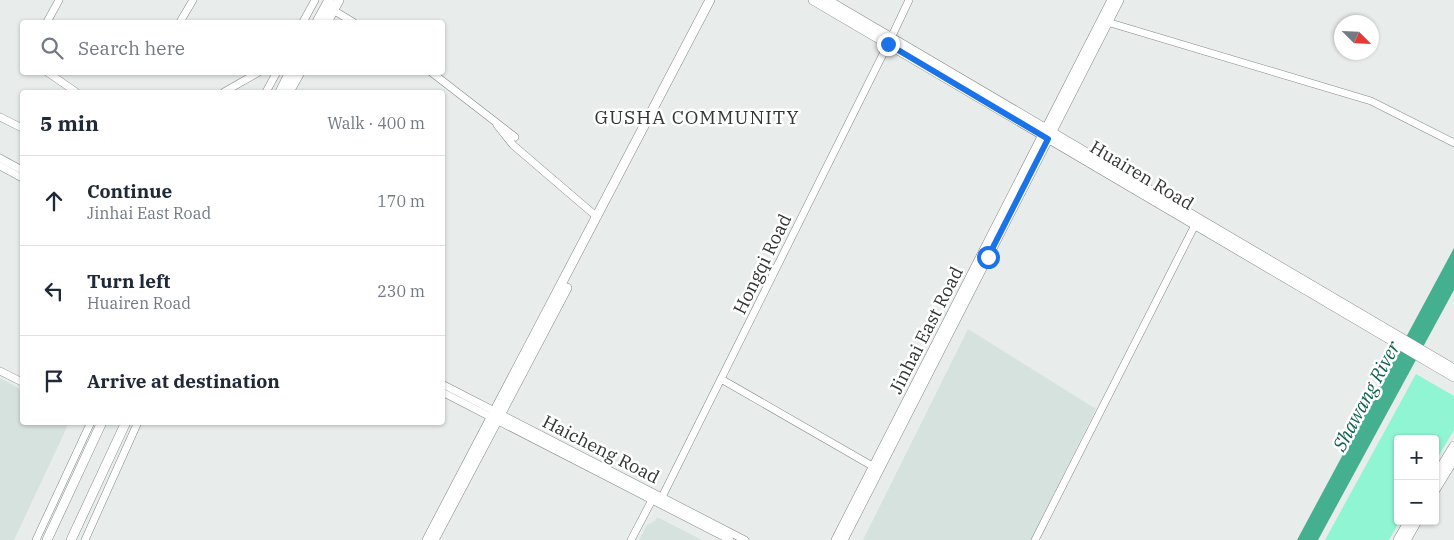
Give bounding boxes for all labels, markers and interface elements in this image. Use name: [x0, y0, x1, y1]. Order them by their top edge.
north arrow: [1334, 15, 1379, 60]
search box: [20, 20, 445, 75]
route end: [877, 33, 900, 56]
icon: search: [38, 34, 66, 62]
text: Search here: [78, 36, 185, 60]
district label: GUSHA COMMUNITY: [594, 105, 800, 129]
text: 5 min: [40, 109, 99, 137]
text: Walk · 400 m: [327, 113, 425, 133]
street label: Huairen Road: [1086, 135, 1198, 215]
text: Continue: [87, 179, 172, 203]
icon: ahead: [40, 187, 68, 215]
text: 170 m: [377, 191, 425, 211]
text: Jinhai East Road: [87, 203, 211, 223]
street label: Hongqi Road: [728, 210, 796, 318]
route start: [977, 246, 1000, 269]
street label: Jinhai East Road: [884, 262, 968, 398]
text: Turn left: [87, 269, 170, 293]
icon: left: [40, 277, 68, 305]
text: 230 m: [377, 281, 425, 301]
text: Huairen Road: [87, 293, 191, 313]
water label: Shawang River: [1327, 336, 1405, 456]
icon: arrive: [40, 367, 68, 395]
text: Arrive at destination: [87, 369, 280, 393]
street label: Haicheng Road: [539, 410, 663, 488]
map controls: [1394, 435, 1439, 525]
button: +: [1394, 435, 1439, 480]
button: −: [1394, 480, 1439, 525]

